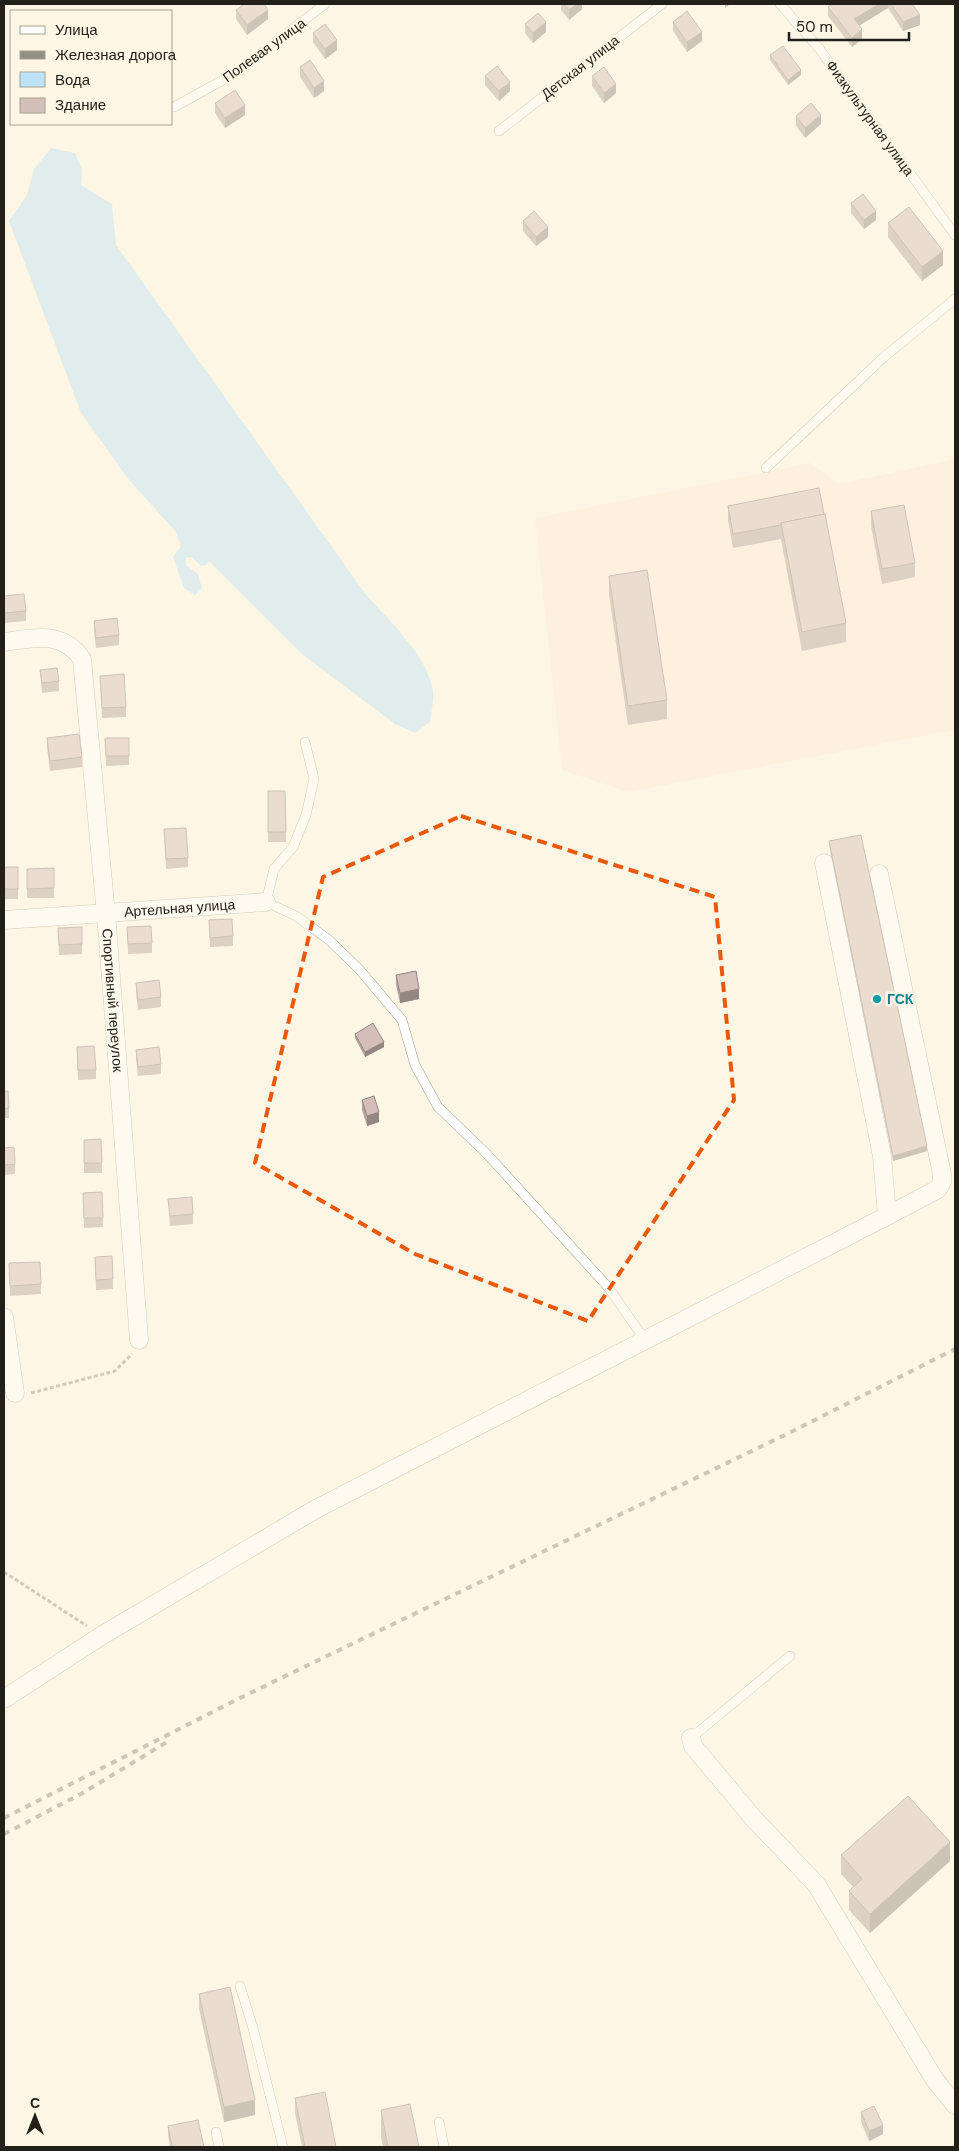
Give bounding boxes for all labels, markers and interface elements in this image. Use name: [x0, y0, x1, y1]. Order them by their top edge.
legend: [10, 10, 172, 125]
scale bar: [789, 10, 909, 42]
street label: Полевая улица: [219, 14, 309, 86]
text: 50 m: [796, 17, 833, 37]
text: Улица: [55, 20, 98, 40]
street label: Детская улица: [537, 31, 623, 103]
text: Железная дорога: [55, 45, 177, 65]
street label: Физкультурная улица: [822, 57, 918, 180]
text: Вода: [55, 70, 91, 90]
text: Здание: [55, 95, 106, 115]
street label: Артельная улица: [123, 895, 236, 921]
street label: Спортивный переулок: [98, 928, 127, 1073]
place label: ГСК: [887, 990, 914, 1008]
marker: ГСК: [871, 993, 883, 1005]
north arrow: [10, 2091, 60, 2141]
text: С: [30, 2094, 40, 2112]

